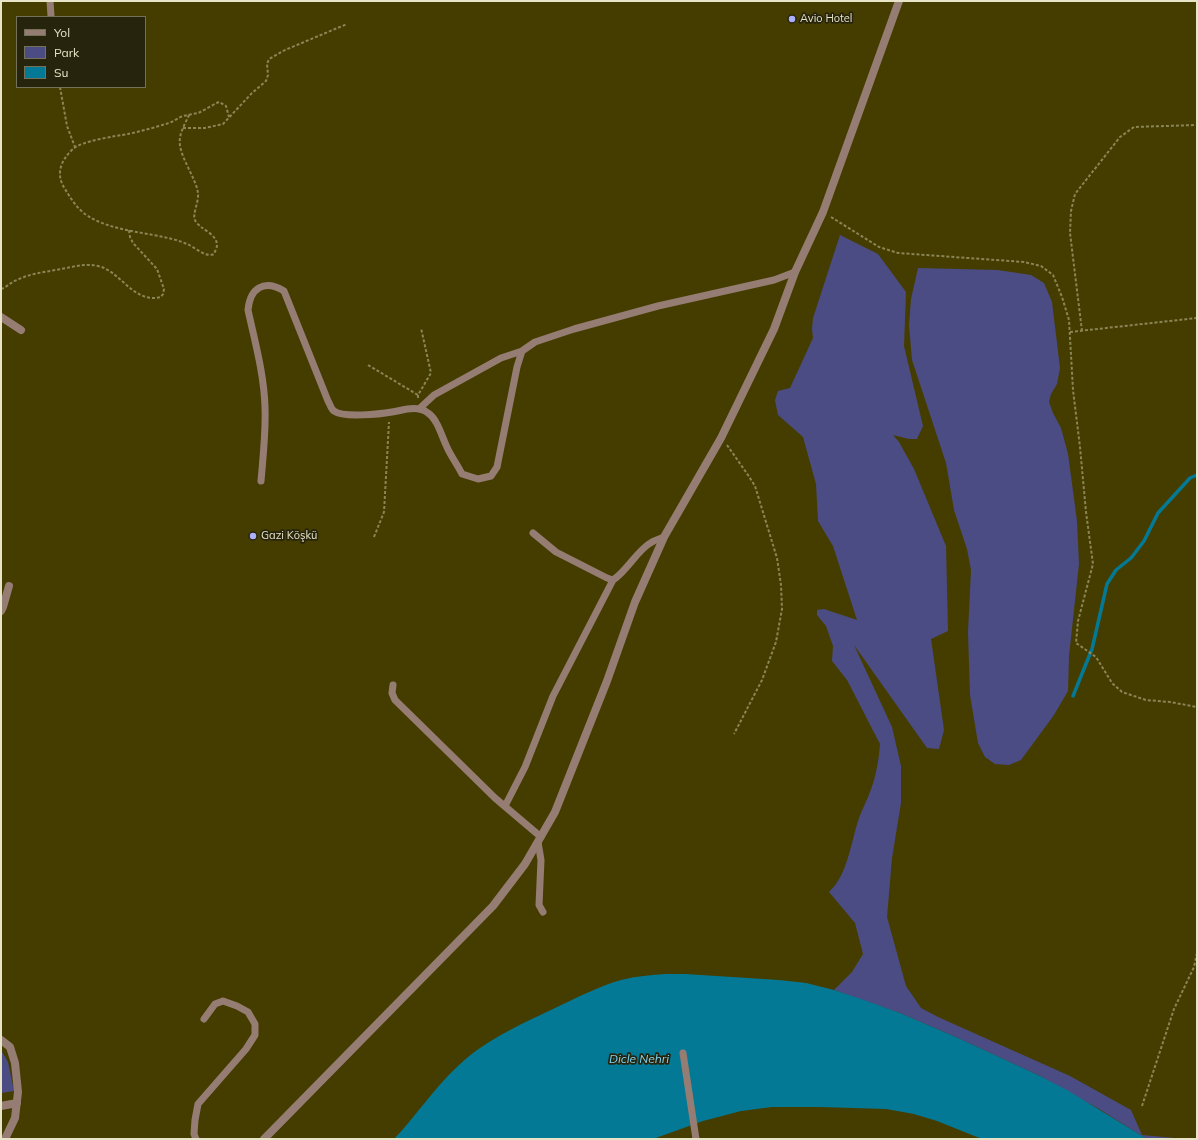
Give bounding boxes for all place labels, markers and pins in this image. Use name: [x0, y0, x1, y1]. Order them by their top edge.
place label: Avio Hotel: [800, 12, 852, 26]
marker: Avio Hotel: [787, 14, 797, 24]
place label: Gazi Köşkü: [261, 529, 317, 543]
marker: Gazi Köşkü: [248, 531, 258, 541]

